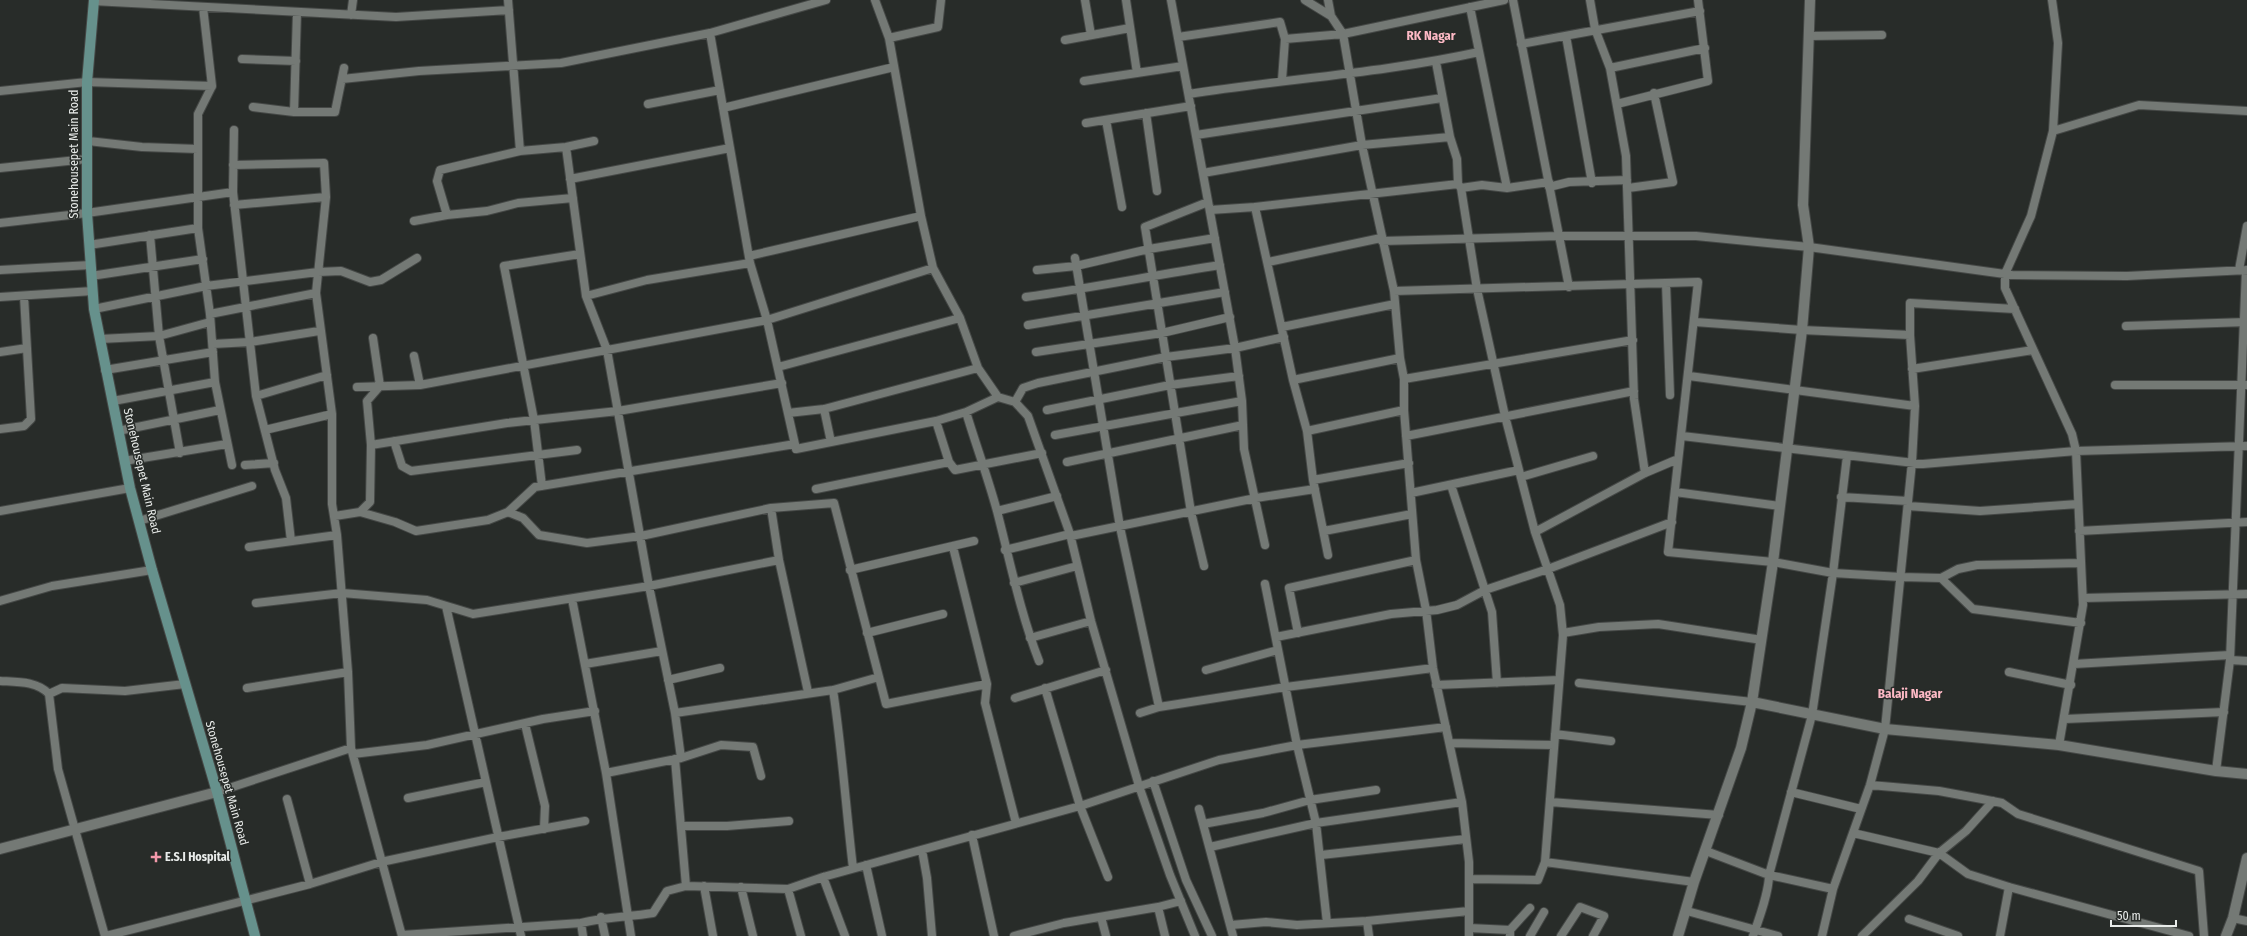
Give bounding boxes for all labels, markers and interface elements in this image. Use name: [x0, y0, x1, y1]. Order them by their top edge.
district label: RK Nagar: [1406, 28, 1456, 43]
street label: Stonehousepet Main Road: [67, 90, 81, 218]
street label: Stonehousepet Main Road: [121, 407, 163, 535]
district label: Balaji Nagar: [1878, 686, 1942, 701]
street label: Stonehousepet Main Road: [203, 719, 251, 847]
place label: E.S.I Hospital: [165, 850, 231, 864]
marker: E.S.I Hospital: [150, 851, 162, 863]
scale bar: [2111, 902, 2176, 928]
text: 50 m: [2117, 909, 2141, 923]

